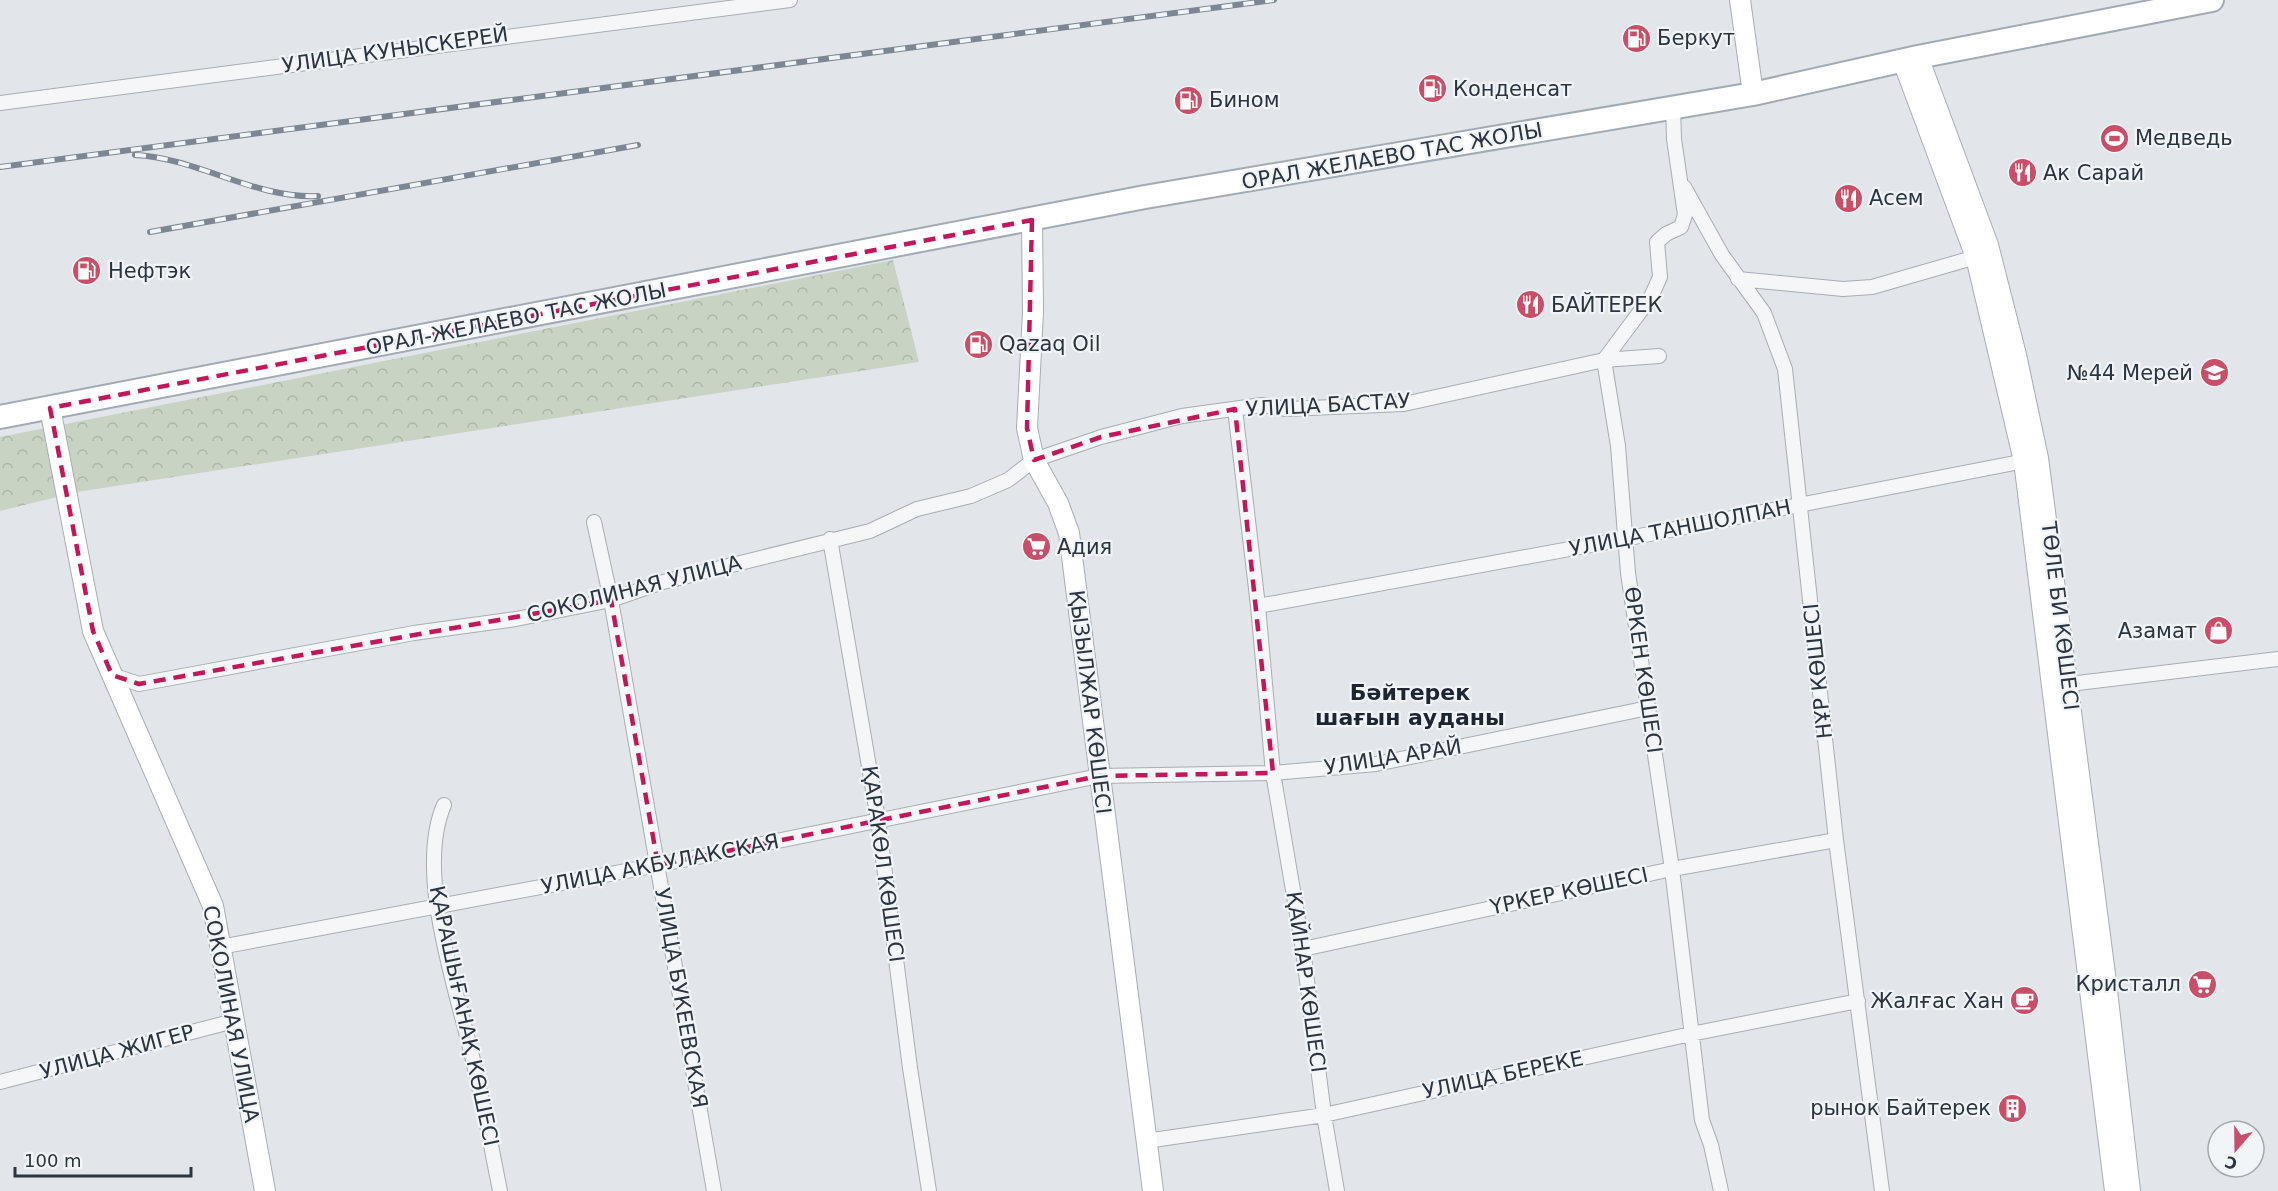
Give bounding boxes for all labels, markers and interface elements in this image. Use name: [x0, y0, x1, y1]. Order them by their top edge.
street label: УЛИЦА КУНЫСКЕРЕЙ: [280, 21, 510, 78]
fuel station icon: Беркут: [1620, 22, 1652, 54]
place label: Беркут: [1657, 26, 1735, 50]
fuel station icon: Конденсат: [1416, 73, 1448, 105]
place label: Конденсат: [1453, 77, 1572, 101]
fuel station icon: Бином: [1172, 84, 1204, 116]
place label: Бином: [1209, 88, 1279, 112]
street label: ОРАЛ ЖЕЛАЕВО ТАС ЖОЛЫ: [1240, 118, 1544, 194]
sports icon: Медведь: [2098, 122, 2130, 154]
place label: Медведь: [2135, 126, 2233, 150]
restaurant icon: Ак Сарай: [2006, 157, 2038, 189]
place label: Ак Сарай: [2043, 161, 2144, 185]
restaurant icon: Асем: [1832, 182, 1864, 214]
place label: Асем: [1869, 186, 1924, 210]
fuel station icon: Нефтэк: [71, 255, 103, 287]
place label: Нефтэк: [108, 259, 191, 283]
street label: ОРАЛ-ЖЕЛАЕВО ТАС ЖОЛЫ: [364, 278, 668, 360]
restaurant icon: БАЙТЕРЕК: [1514, 289, 1546, 321]
place label: БАЙТЕРЕК: [1551, 292, 1663, 317]
fuel station icon: Qazaq Oil: [962, 328, 994, 360]
place label: Qazaq Oil: [999, 332, 1101, 356]
school or university icon: №44 Мерей: [2198, 357, 2230, 389]
place label: №44 Мерей: [2067, 361, 2193, 385]
street label: УЛИЦА БАСТАУ: [1245, 389, 1411, 421]
street label: УЛИЦА ТАНШОЛПАН: [1567, 495, 1793, 561]
street label: ТӨЛЕ БИ КӨШЕСІ: [2036, 519, 2083, 712]
supermarket icon: Адия: [1020, 531, 1052, 563]
place label: Адия: [1057, 535, 1112, 559]
street label: СОКОЛИНАЯ УЛИЦА: [524, 551, 744, 627]
street label: ӨРКЕН КӨШЕСІ: [1619, 585, 1667, 755]
street label: ҚЫЗЫЛЖАР КӨШЕСІ: [1064, 589, 1116, 815]
street label: НҰР КӨШЕСІ: [1799, 602, 1837, 740]
shop icon: Азамат: [2202, 615, 2234, 647]
place label: Азамат: [2118, 619, 2197, 643]
district label: Бәйтерек шағын ауданы: [1315, 680, 1505, 730]
street label: УЛИЦА АРАЙ: [1322, 733, 1463, 780]
street label: ҚАРАКӨЛ КӨШЕСІ: [857, 764, 909, 964]
street label: УЛИЦА АКБУЛАКСКАЯ: [539, 829, 781, 899]
street label: ҮРКЕР КӨШЕСІ: [1487, 863, 1650, 920]
street label: ҚАРАШЫҒАНАҚ КӨШЕСІ: [425, 884, 503, 1148]
street label: УЛИЦА БУКЕЕВСКАЯ: [650, 886, 712, 1110]
street label: ҚАЙНАР КӨШЕСІ: [1281, 890, 1332, 1074]
street label: СОКОЛИНАЯ УЛИЦА: [198, 903, 264, 1125]
supermarket icon: Кристалл: [2186, 968, 2218, 1000]
place label: Кристалл: [2076, 972, 2181, 996]
cafe icon: Жалғас Хан: [2009, 985, 2041, 1017]
place label: Жалғас Хан: [1871, 989, 2004, 1013]
street label: УЛИЦА ЖИГЕР: [37, 1020, 197, 1084]
street label: УЛИЦА БЕРЕКЕ: [1421, 1046, 1585, 1104]
building icon: рынок Байтерек: [1996, 1092, 2028, 1124]
place label: рынок Байтерек: [1810, 1096, 1991, 1120]
north arrow: [2206, 1119, 2266, 1179]
scale bar: [15, 1140, 190, 1178]
text: 100 m: [24, 1150, 82, 1171]
text: С: [2222, 1152, 2240, 1174]

